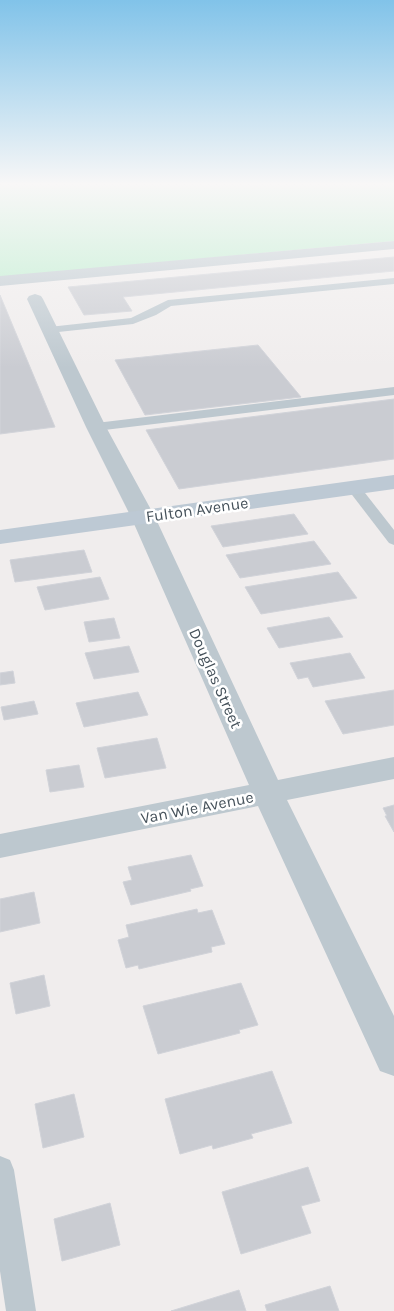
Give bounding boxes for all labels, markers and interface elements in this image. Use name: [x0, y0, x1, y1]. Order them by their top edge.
street label: Fulton Avenue: [145, 493, 249, 526]
street label: Douglas Street: [185, 625, 246, 731]
street label: Van Wie Avenue: [139, 787, 255, 828]

